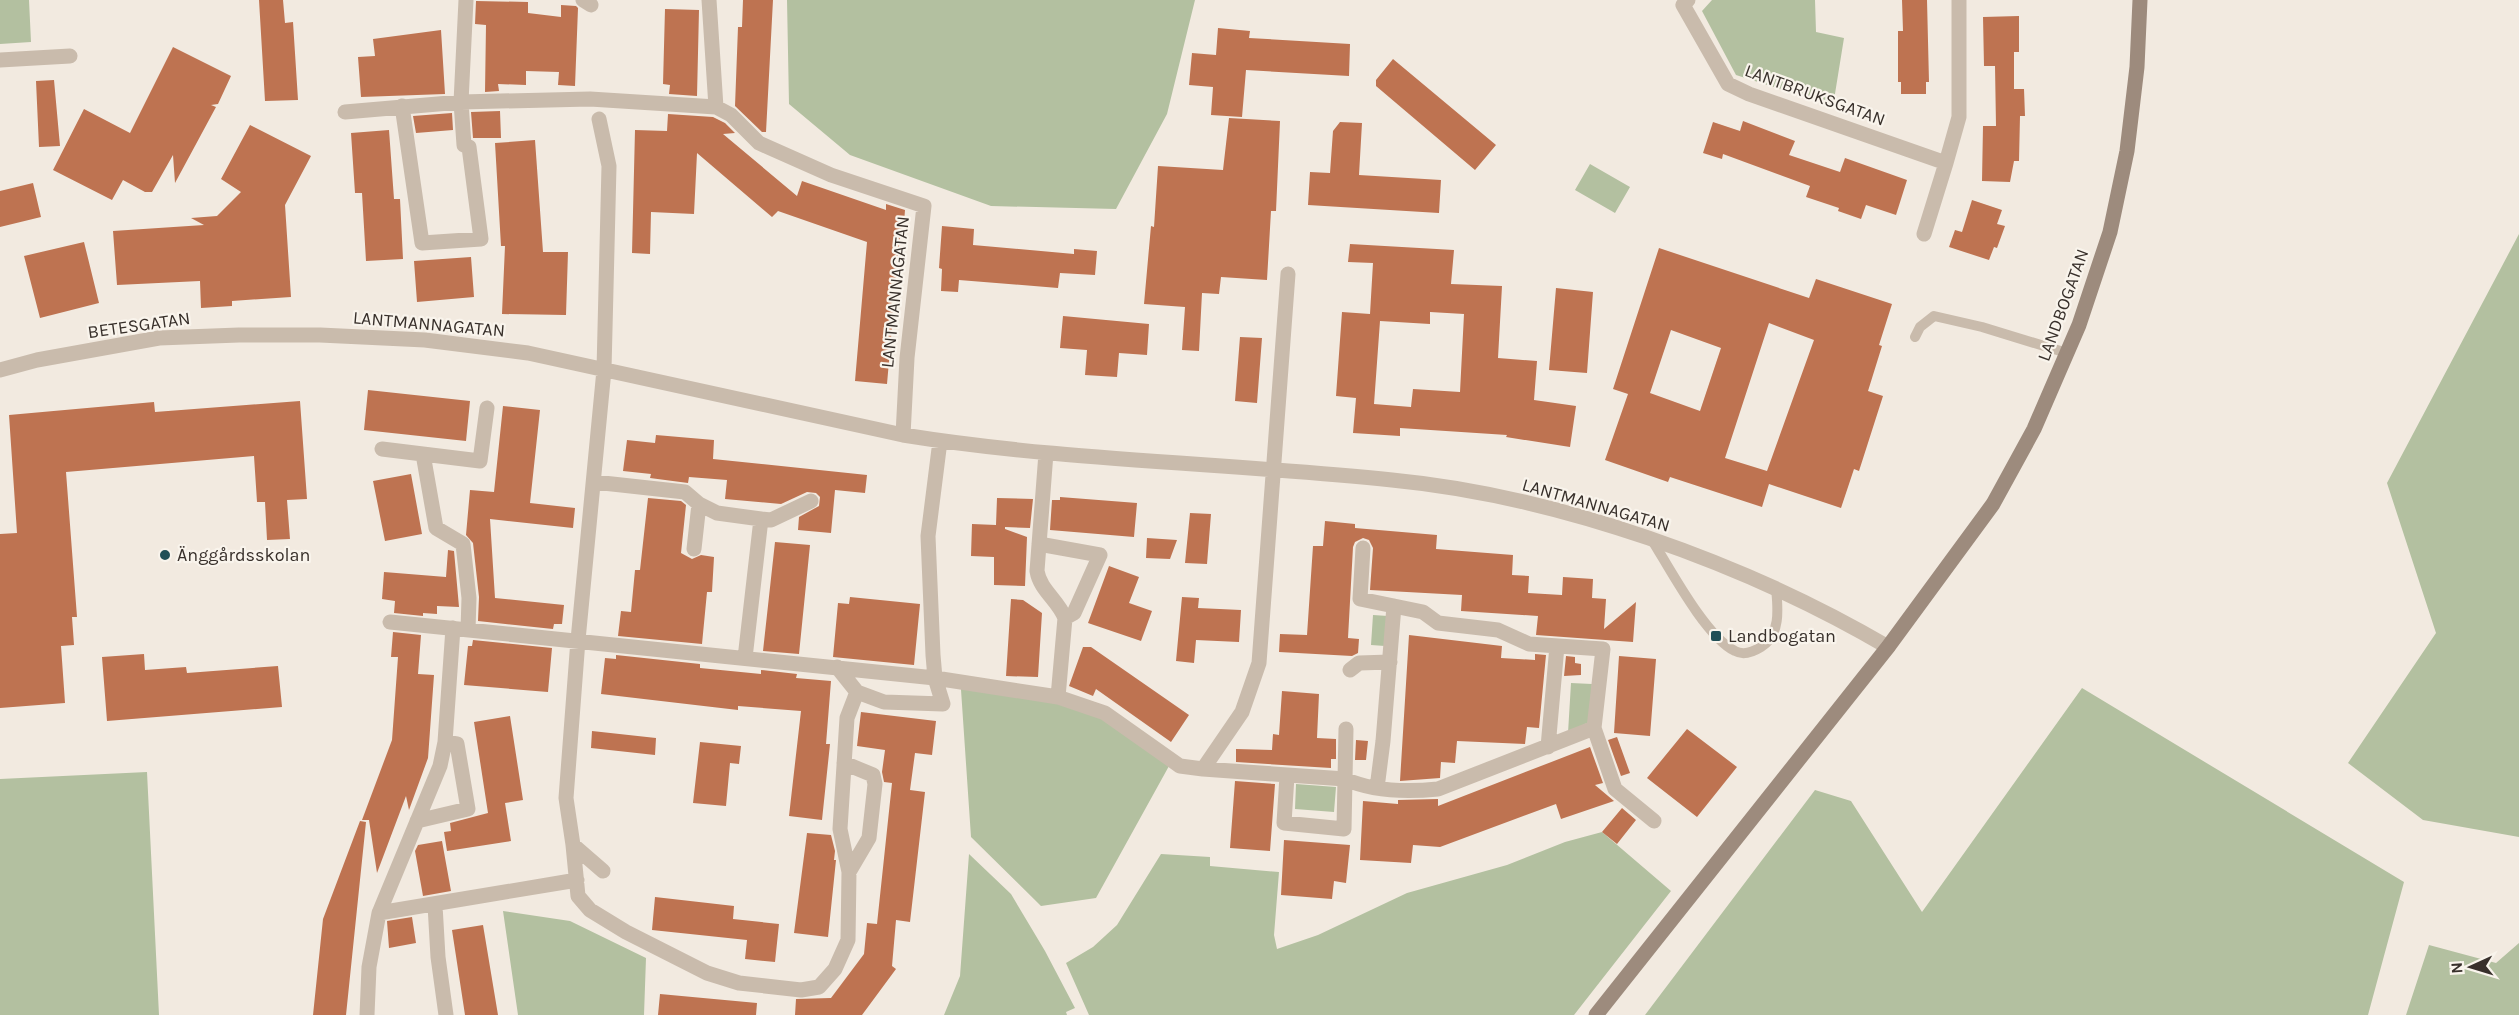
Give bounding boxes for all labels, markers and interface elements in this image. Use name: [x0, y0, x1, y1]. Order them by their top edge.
street label: LANTBRUKSGATAN: [1742, 59, 1888, 131]
street label: LANTMANNAGATAN: [876, 215, 914, 369]
street label: LANDBOGATAN: [2033, 246, 2093, 364]
street label: LANTMANNAGATAN: [352, 306, 506, 342]
street label: BETESGATAN: [86, 307, 192, 343]
street label: LANTMANNAGATAN: [1520, 473, 1672, 537]
place label: Änggårdsskolan: [177, 544, 310, 566]
marker: Änggårdsskolan: [158, 548, 172, 562]
place label: Landbogatan: [1728, 625, 1836, 647]
marker: Landbogatan: [1709, 629, 1723, 643]
north arrow: [2441, 937, 2501, 997]
text: N: [2447, 962, 2466, 974]

